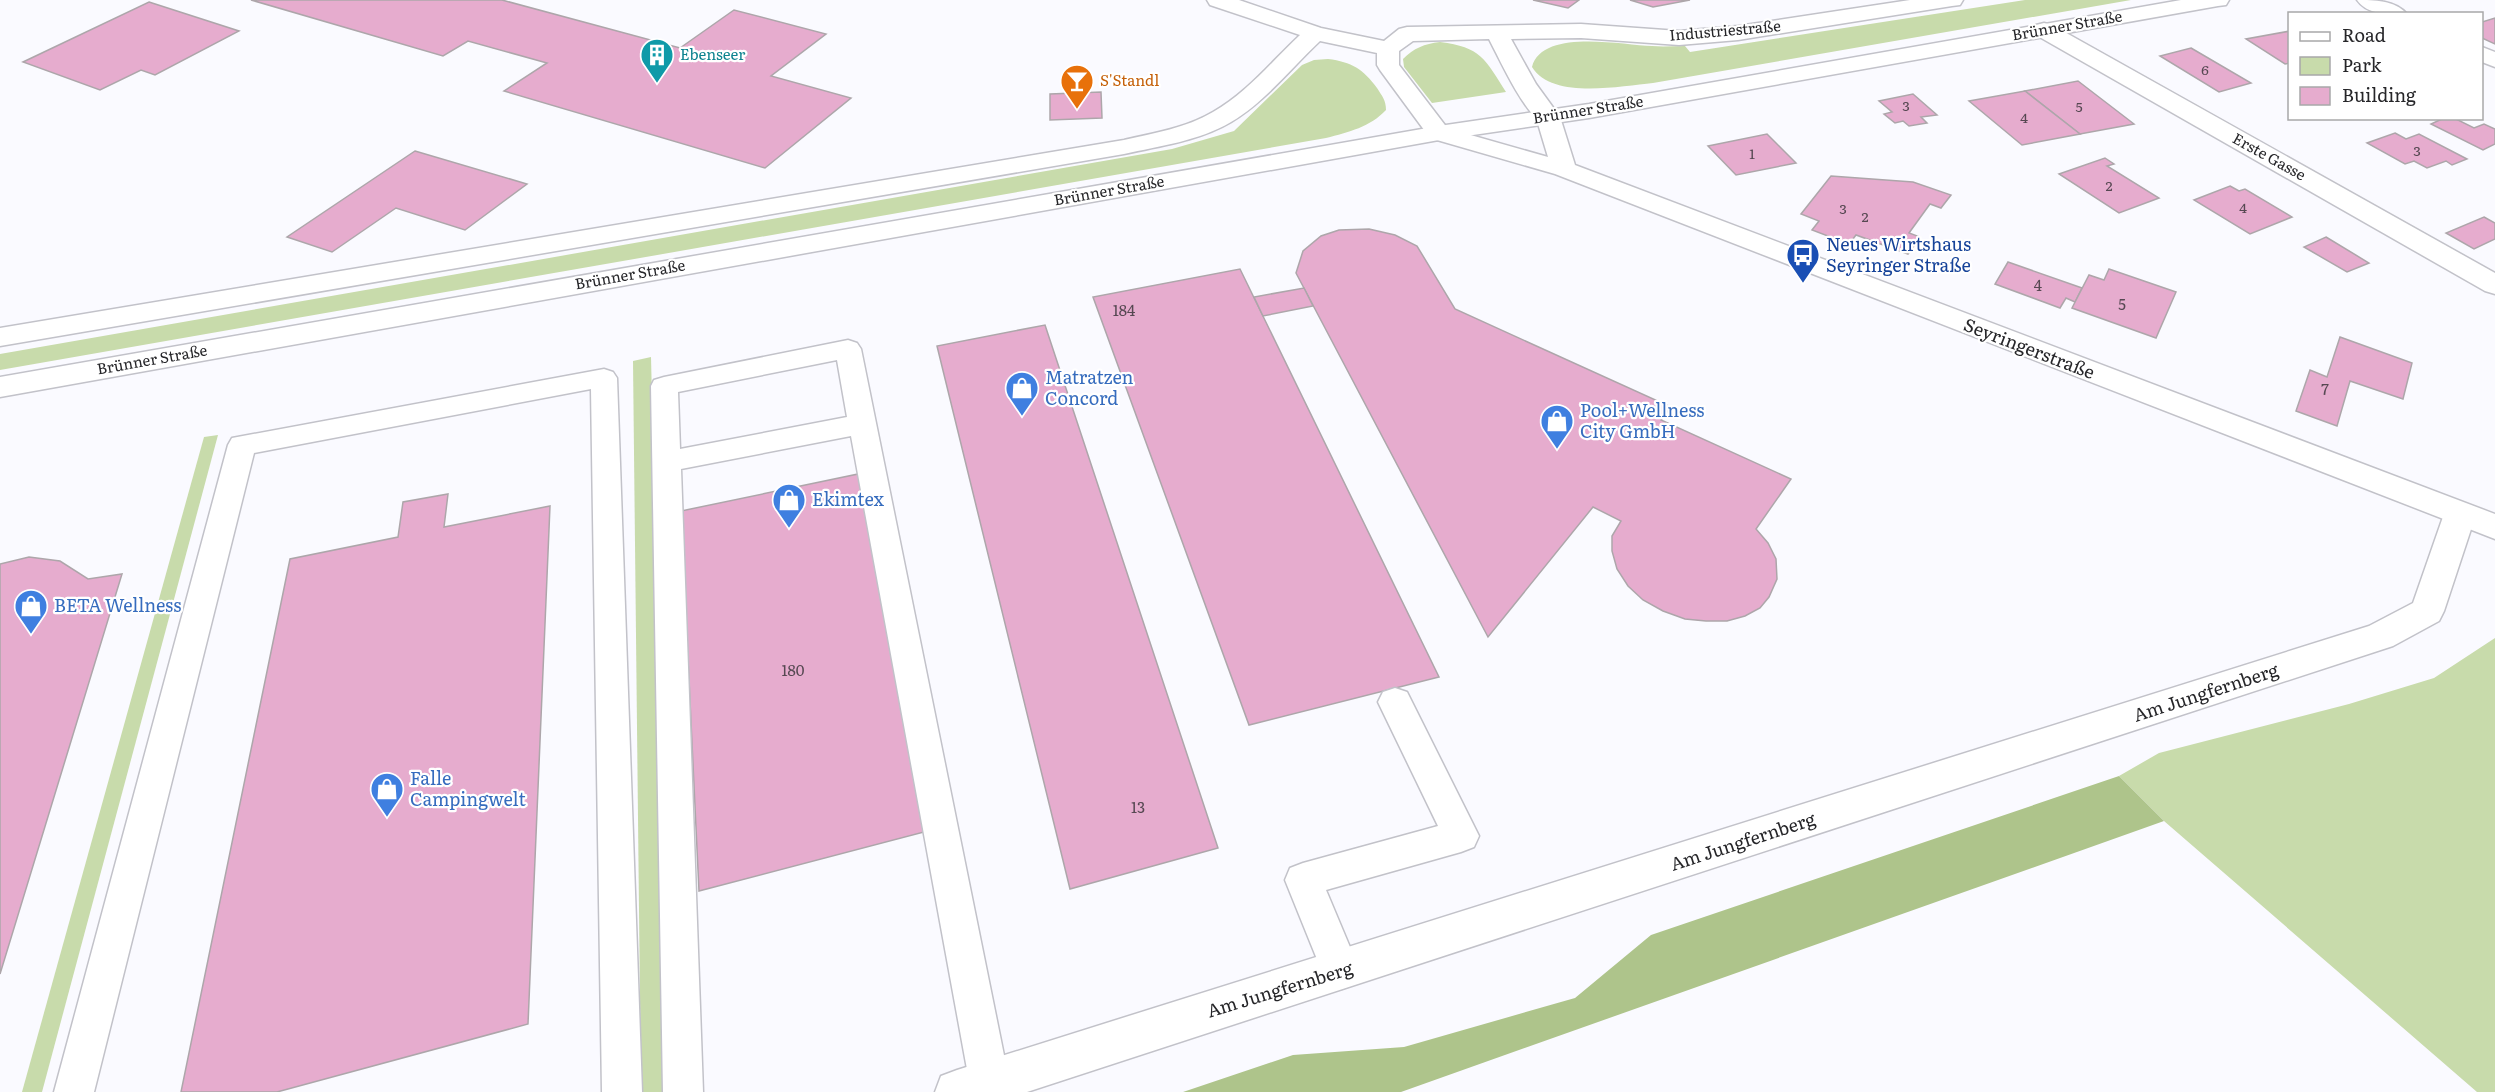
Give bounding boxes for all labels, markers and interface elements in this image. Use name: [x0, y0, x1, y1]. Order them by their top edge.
street label: Brünner Straße: [2010, 3, 2124, 46]
legend: [2288, 12, 2483, 120]
street label: Industriestraße: [1668, 13, 1782, 46]
text: Road: [2342, 21, 2386, 48]
building icon: Ebenseer: [639, 37, 675, 84]
place label: Ebenseer: [680, 42, 745, 65]
text: Park: [2342, 51, 2383, 78]
house number: 6: [2201, 59, 2209, 79]
bar icon: S'Standl: [1059, 63, 1095, 110]
place label: S'Standl: [1100, 68, 1159, 91]
text: Building: [2342, 81, 2417, 108]
street label: Brünner Straße: [1531, 88, 1645, 129]
house number: 3: [1902, 95, 1910, 115]
house number: 5: [2075, 96, 2083, 116]
house number: 4: [2020, 107, 2028, 127]
street label: Erste Gasse: [2229, 126, 2311, 185]
house number: 3: [2413, 140, 2421, 160]
house number: 1: [1749, 143, 1755, 163]
street label: Brünner Straße: [1052, 168, 1166, 211]
house number: 2: [2105, 175, 2113, 195]
house number: 4: [2239, 197, 2247, 217]
house number: 3: [1839, 198, 1847, 218]
house number: 2: [1861, 206, 1869, 226]
place label: Neues Wirtshaus Seyringer Straße: [1826, 230, 1971, 278]
bus stop icon: Neues Wirtshaus Seyringer Straße: [1785, 237, 1821, 284]
street label: Brünner Straße: [573, 252, 687, 295]
house number: 4: [2034, 273, 2042, 296]
house number: 5: [2118, 292, 2126, 315]
house number: 184: [1113, 298, 1135, 321]
street label: Seyringerstraße: [1960, 310, 2099, 385]
street label: Brünner Straße: [95, 337, 209, 380]
place label: Matratzen Concord: [1045, 363, 1134, 411]
shop icon: Matratzen Concord: [1004, 370, 1040, 417]
house number: 7: [2321, 377, 2329, 400]
place label: Pool+Wellness City GmbH: [1580, 396, 1704, 444]
shop icon: Pool+Wellness City GmbH: [1539, 403, 1575, 450]
shop icon: Ekimtex: [771, 482, 807, 529]
place label: Ekimtex: [812, 485, 885, 512]
shop icon: BETA Wellness: [13, 588, 49, 635]
place label: BETA Wellness: [54, 591, 181, 618]
street label: Am Jungfernberg: [2129, 655, 2283, 728]
house number: 180: [781, 658, 805, 681]
place label: Falle Campingwelt: [410, 764, 526, 812]
shop icon: Falle Campingwelt: [369, 771, 405, 818]
house number: 13: [1131, 795, 1145, 818]
street label: Am Jungfernberg: [1666, 804, 1820, 877]
street label: Am Jungfernberg: [1203, 953, 1357, 1024]

